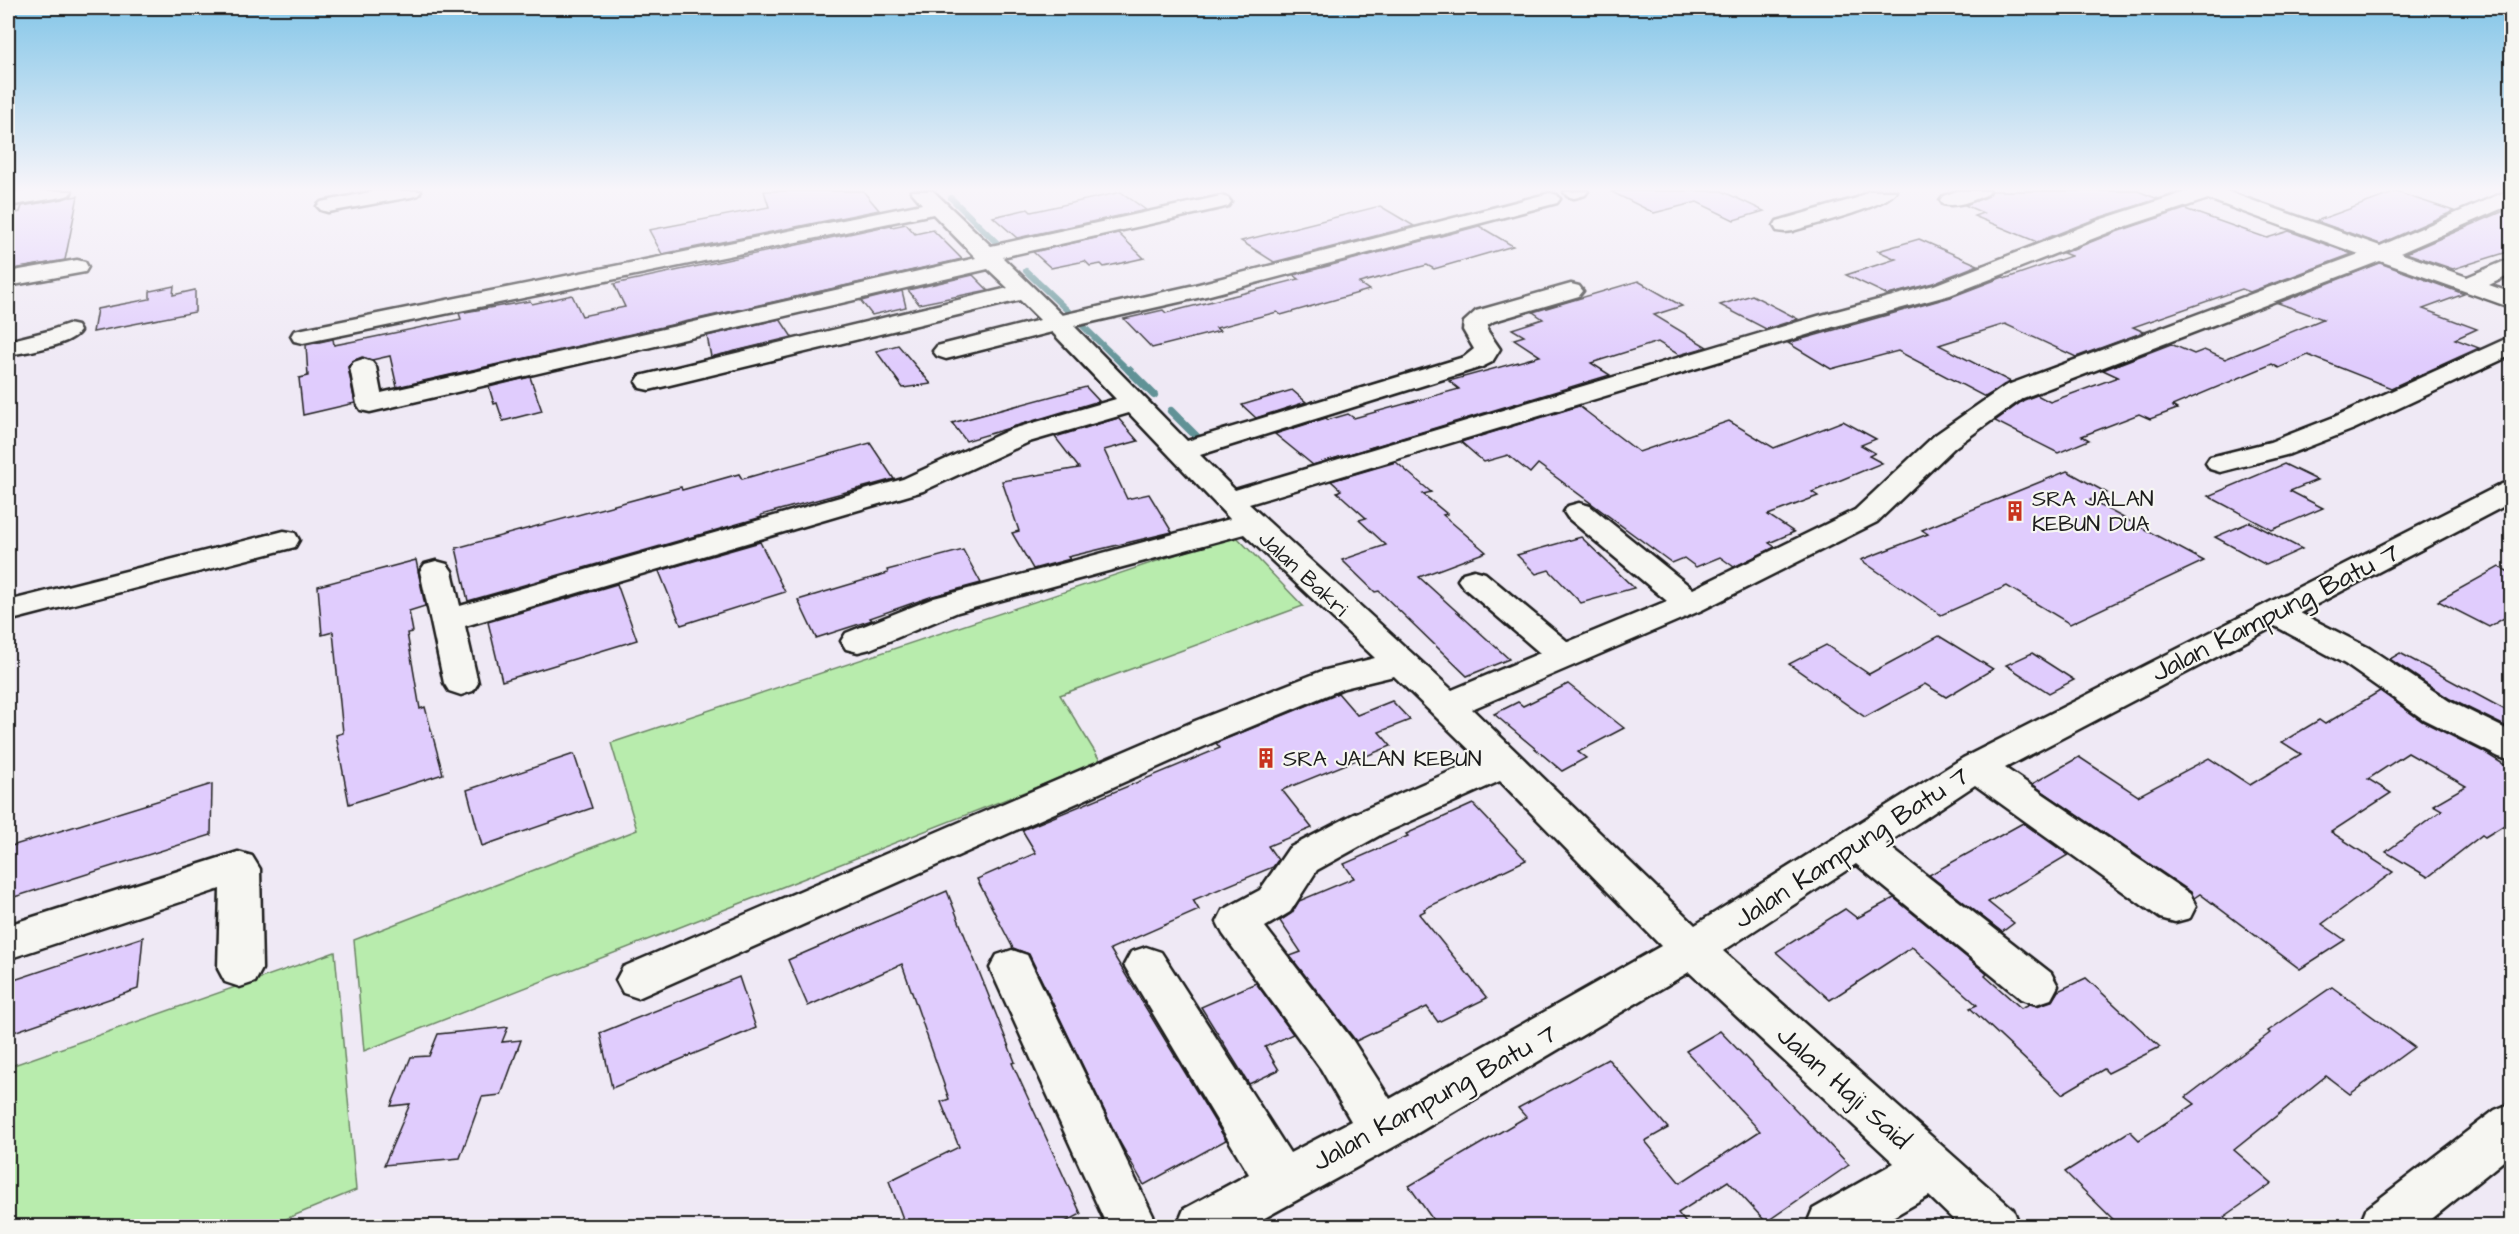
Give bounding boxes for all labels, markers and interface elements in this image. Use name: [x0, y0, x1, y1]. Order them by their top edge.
place label: SRA JALAN KEBUN DUA: [2032, 484, 2154, 540]
building icon: SRA JALAN KEBUN DUA: [2003, 499, 2027, 523]
street label: Jalan Bakri: [1251, 524, 1355, 624]
street label: Jalan Kampung Batu 7: [2145, 534, 2407, 693]
place label: SRA JALAN KEBUN: [1283, 744, 1482, 775]
building icon: SRA JALAN KEBUN: [1254, 746, 1278, 770]
street label: Jalan Kampung Batu 7: [1727, 757, 1977, 939]
street label: Jalan Kampung Batu 7: [1306, 1015, 1564, 1182]
street label: Jalan Haji Said: [1768, 1017, 1919, 1159]

